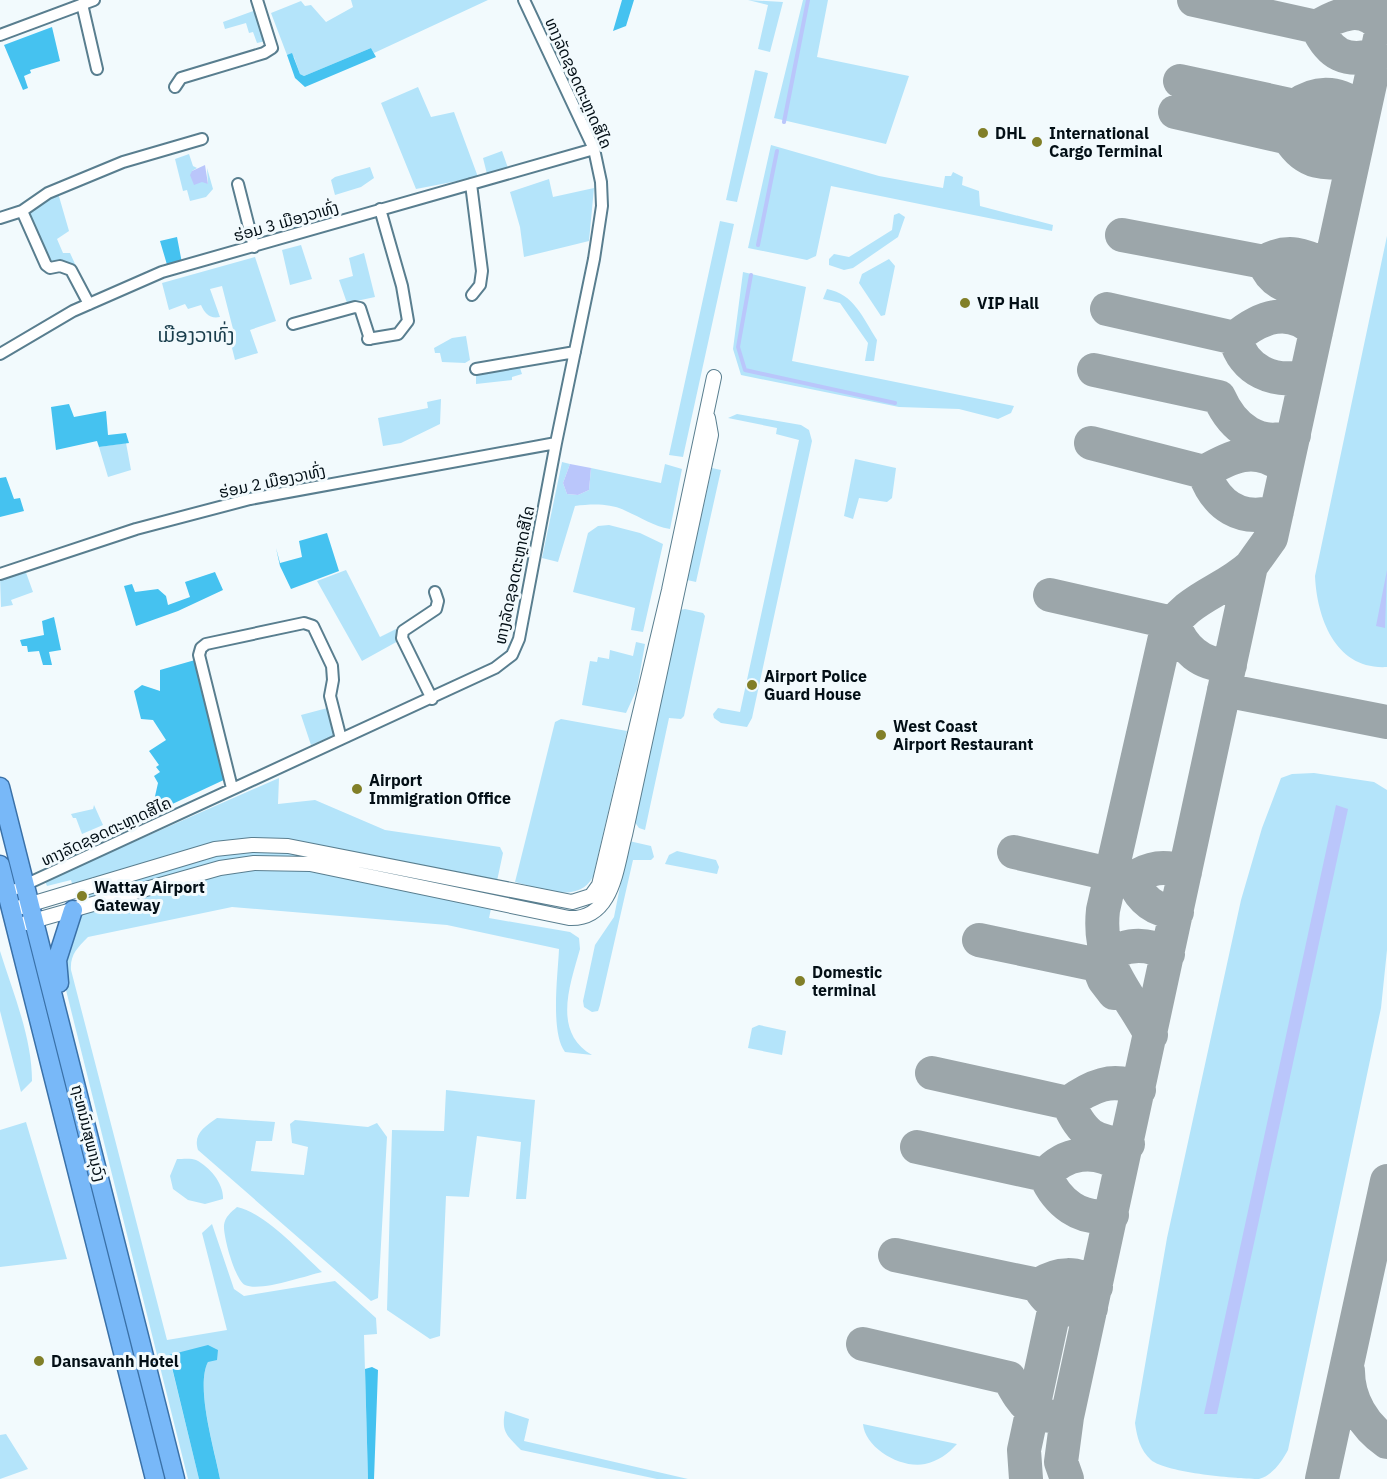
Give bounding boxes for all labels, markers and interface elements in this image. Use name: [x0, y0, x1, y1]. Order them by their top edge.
street label: ທາງລັດຊອດຕະຫຼາດສີໄຄ: [541, 14, 617, 152]
place label: DHL: [995, 123, 1026, 143]
place label: International Cargo Terminal: [1049, 123, 1163, 161]
marker: DHL: [976, 126, 990, 140]
marker: International Cargo Terminal: [1030, 135, 1044, 149]
street label: ຮ່ອມ 3 ເມືອງວາທົ່ງ: [231, 195, 341, 246]
place label: VIP Hall: [977, 293, 1039, 313]
marker: VIP Hall: [958, 296, 972, 310]
district label: ເມືອງວາທົ່ງ: [157, 321, 235, 348]
street label: ຮ່ອມ 2 ເມືອງວາທົ່ງ: [217, 459, 327, 502]
street label: ທາງລັດຊອດຕະຫຼາດສີໄຄ: [490, 504, 538, 646]
place label: Airport Police Guard House: [764, 666, 867, 704]
marker: Airport Police Guard House: [745, 678, 759, 692]
place label: West Coast Airport Restaurant: [893, 716, 1033, 754]
marker: West Coast Airport Restaurant: [874, 728, 888, 742]
place label: Airport Immigration Office: [369, 770, 511, 808]
marker: Airport Immigration Office: [350, 782, 364, 796]
street label: ທາງລັດຊອດຕະຫຼາດສີໄຄ: [38, 792, 174, 870]
place label: Wattay Airport Gateway: [94, 877, 205, 915]
marker: Wattay Airport Gateway: [75, 889, 89, 903]
place label: Domestic terminal: [812, 962, 882, 1000]
marker: Domestic terminal: [793, 974, 807, 988]
street label: ຖະຫນົນສຸພານຸວົງ: [66, 1082, 111, 1184]
place label: Dansavanh Hotel: [51, 1351, 179, 1371]
marker: Dansavanh Hotel: [32, 1354, 46, 1368]

